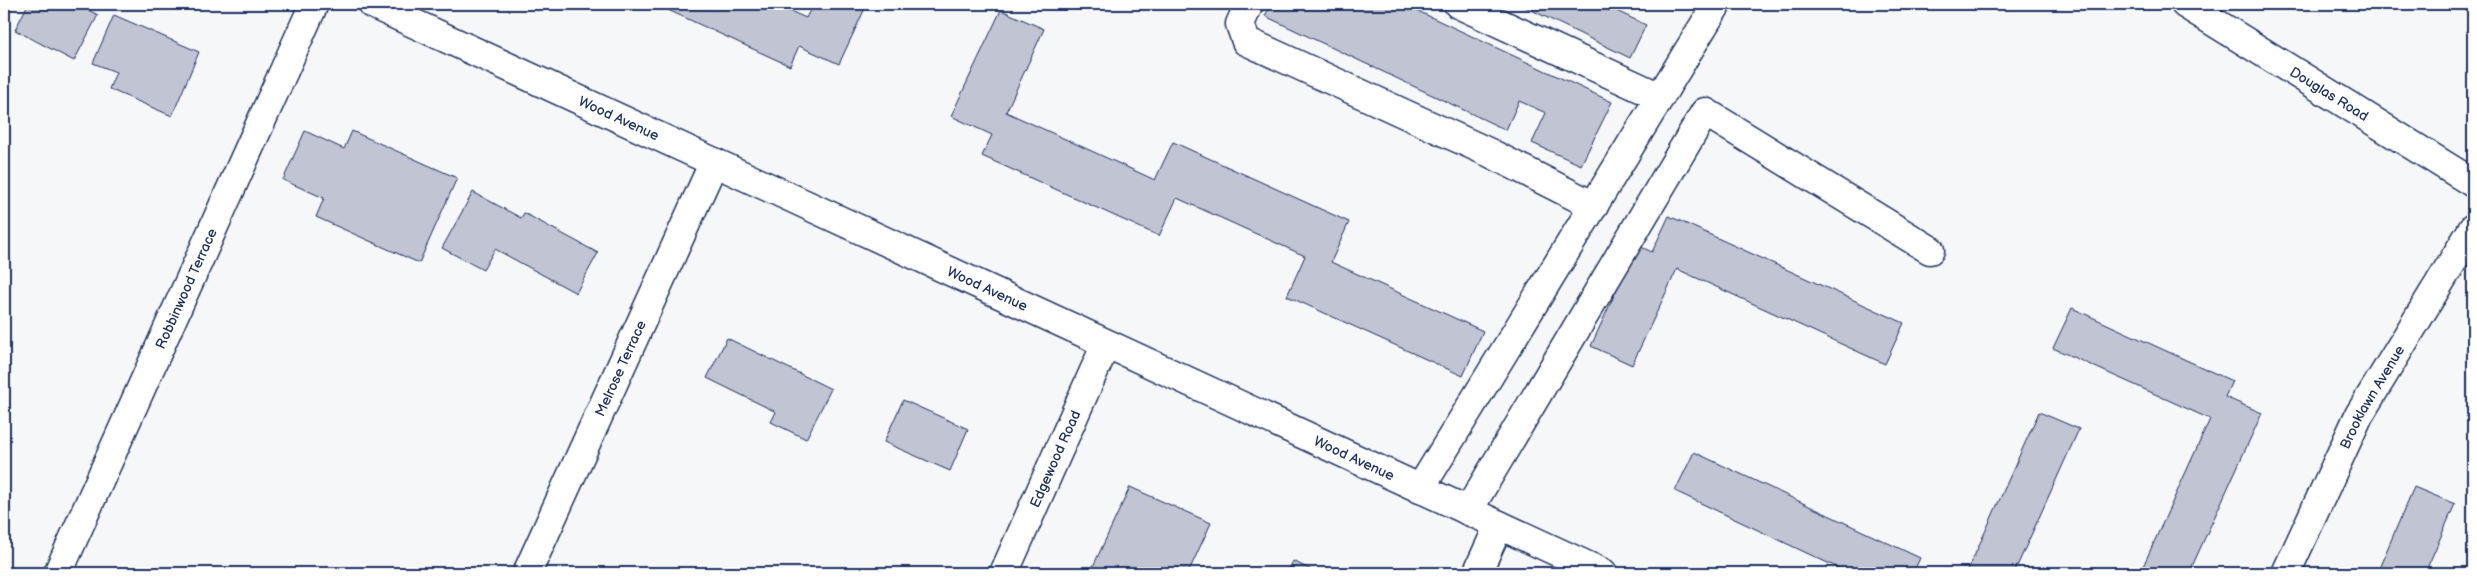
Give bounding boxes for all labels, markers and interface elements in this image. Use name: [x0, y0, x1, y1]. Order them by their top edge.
street label: Douglas Road: [2287, 63, 2372, 125]
street label: Wood Avenue: [576, 92, 662, 144]
street label: Robbinwood Terrace: [152, 226, 220, 351]
street label: Wood Avenue: [944, 263, 1030, 314]
street label: Melrose Terrace: [591, 317, 649, 419]
street label: Brooklawn Avenue: [2336, 342, 2408, 451]
street label: Edgewood Road: [1026, 408, 1084, 510]
street label: Wood Avenue: [1311, 432, 1397, 484]

